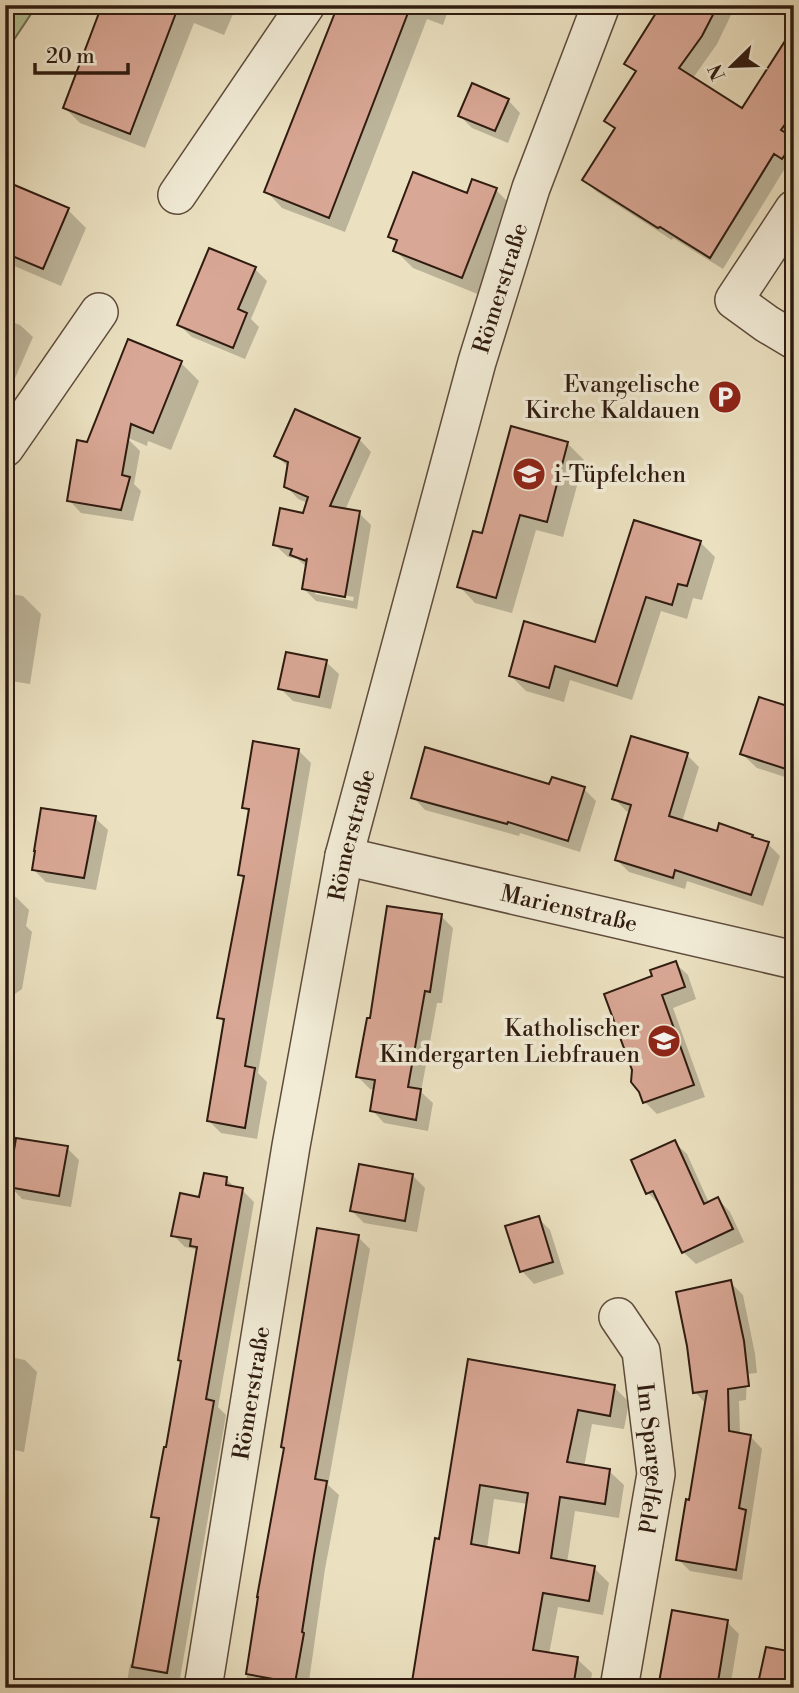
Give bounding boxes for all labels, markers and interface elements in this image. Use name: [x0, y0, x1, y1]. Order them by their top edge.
scale bar: [35, 32, 128, 76]
north arrow: [698, 32, 768, 102]
text: 20 m: [46, 44, 95, 70]
text: N: [703, 61, 731, 84]
street label: Römerstraße: [468, 220, 534, 357]
place label: Evangelische Kirche Kaldauen: [525, 371, 700, 425]
parking icon: Evangelische Kirche Kaldauen: [706, 378, 744, 416]
school or university icon: i-Tüpfelchen: [510, 455, 548, 493]
place label: i-Tüpfelchen: [554, 461, 686, 489]
street label: Römerstraße: [323, 766, 382, 903]
street label: Marienstraße: [498, 880, 640, 938]
place label: Katholischer Kindergarten Liebfrauen: [380, 1015, 640, 1069]
school or university icon: Katholischer Kindergarten Liebfrauen: [645, 1022, 683, 1060]
street label: Römerstraße: [227, 1324, 277, 1462]
street label: Im Spargelfeld: [630, 1382, 669, 1535]

